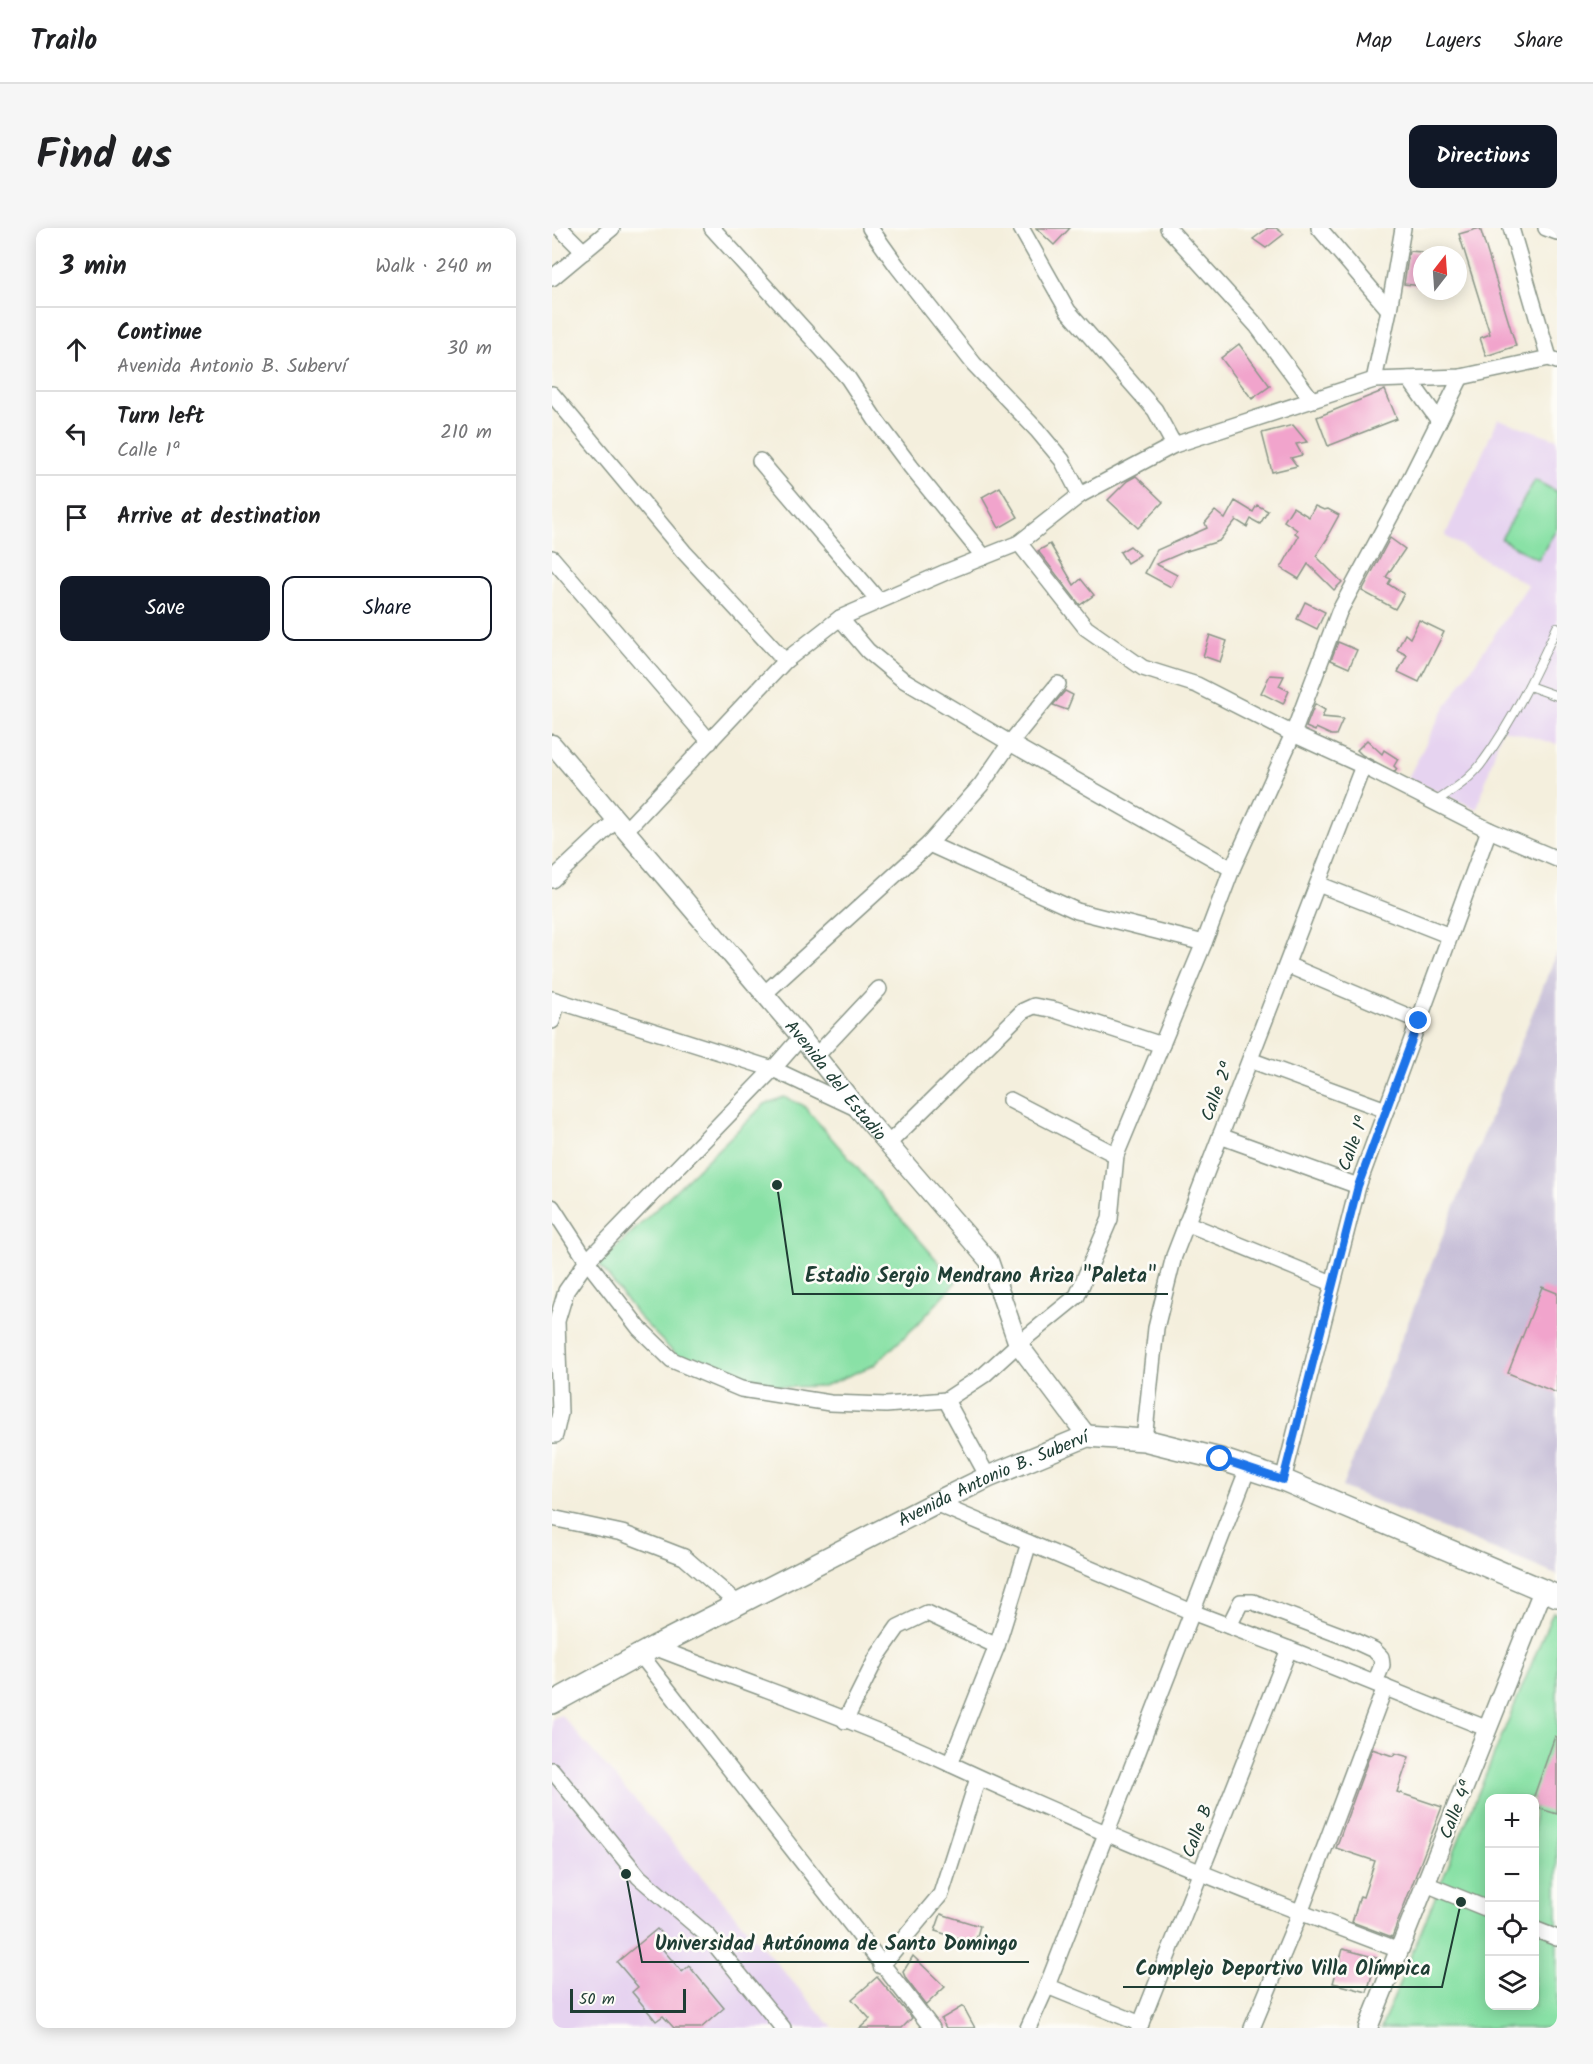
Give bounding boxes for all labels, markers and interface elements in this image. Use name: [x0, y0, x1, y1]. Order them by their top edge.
text: Trailo: [30, 19, 97, 64]
text: Map: [1355, 25, 1392, 58]
text: Layers: [1425, 25, 1481, 58]
text: Share: [1514, 25, 1563, 58]
text: Find us: [36, 123, 172, 190]
button: Directions: [1409, 125, 1557, 188]
text: 3 min: [60, 246, 127, 288]
north arrow: [1413, 246, 1467, 300]
text: Walk · 240 m: [375, 251, 492, 283]
text: Continue: [117, 316, 202, 351]
icon: ahead: [60, 333, 93, 366]
text: 30 m: [447, 333, 492, 365]
text: Avenida Antonio B. Suberví: [117, 351, 347, 383]
text: Turn left: [117, 400, 204, 435]
icon: left: [60, 417, 93, 450]
text: 210 m: [440, 417, 492, 449]
text: Calle 1ª: [117, 435, 181, 467]
text: Arrive at destination: [117, 500, 320, 535]
icon: arrive: [60, 501, 93, 534]
button: Save: [60, 576, 270, 641]
button: Share: [282, 576, 492, 641]
route end: [1405, 1007, 1431, 1033]
street label: Avenida del Estadio: [776, 1014, 893, 1148]
street label: Calle 2ª: [1194, 1057, 1243, 1126]
street label: Calle 1ª: [1331, 1112, 1378, 1176]
callout: Estadio Sergio Mendrano Ariza "Paleta": [793, 1256, 1168, 1294]
text: Estadio Sergio Mendrano Ariza "Paleta": [805, 1261, 1157, 1293]
street label: Avenida Antonio B. Suberví: [893, 1423, 1096, 1536]
route start: [1206, 1445, 1232, 1471]
street label: Calle 4ª: [1432, 1775, 1482, 1844]
map controls: [1485, 1794, 1539, 2010]
button: +: [1485, 1794, 1539, 1848]
street label: Calle B: [1175, 1801, 1222, 1862]
button: −: [1485, 1848, 1539, 1902]
button: locate: [1485, 1902, 1539, 1956]
callout: Universidad Autónoma de Santo Domingo: [642, 1924, 1029, 1962]
text: Universidad Autónoma de Santo Domingo: [655, 1929, 1017, 1961]
callout: Complejo Deportivo Villa Olímpica: [1123, 1949, 1442, 1987]
text: Complejo Deportivo Villa Olímpica: [1136, 1954, 1430, 1986]
button: layers: [1485, 1956, 1539, 2010]
scale bar: [570, 1986, 686, 2014]
text: 50 m: [579, 1987, 615, 2012]

